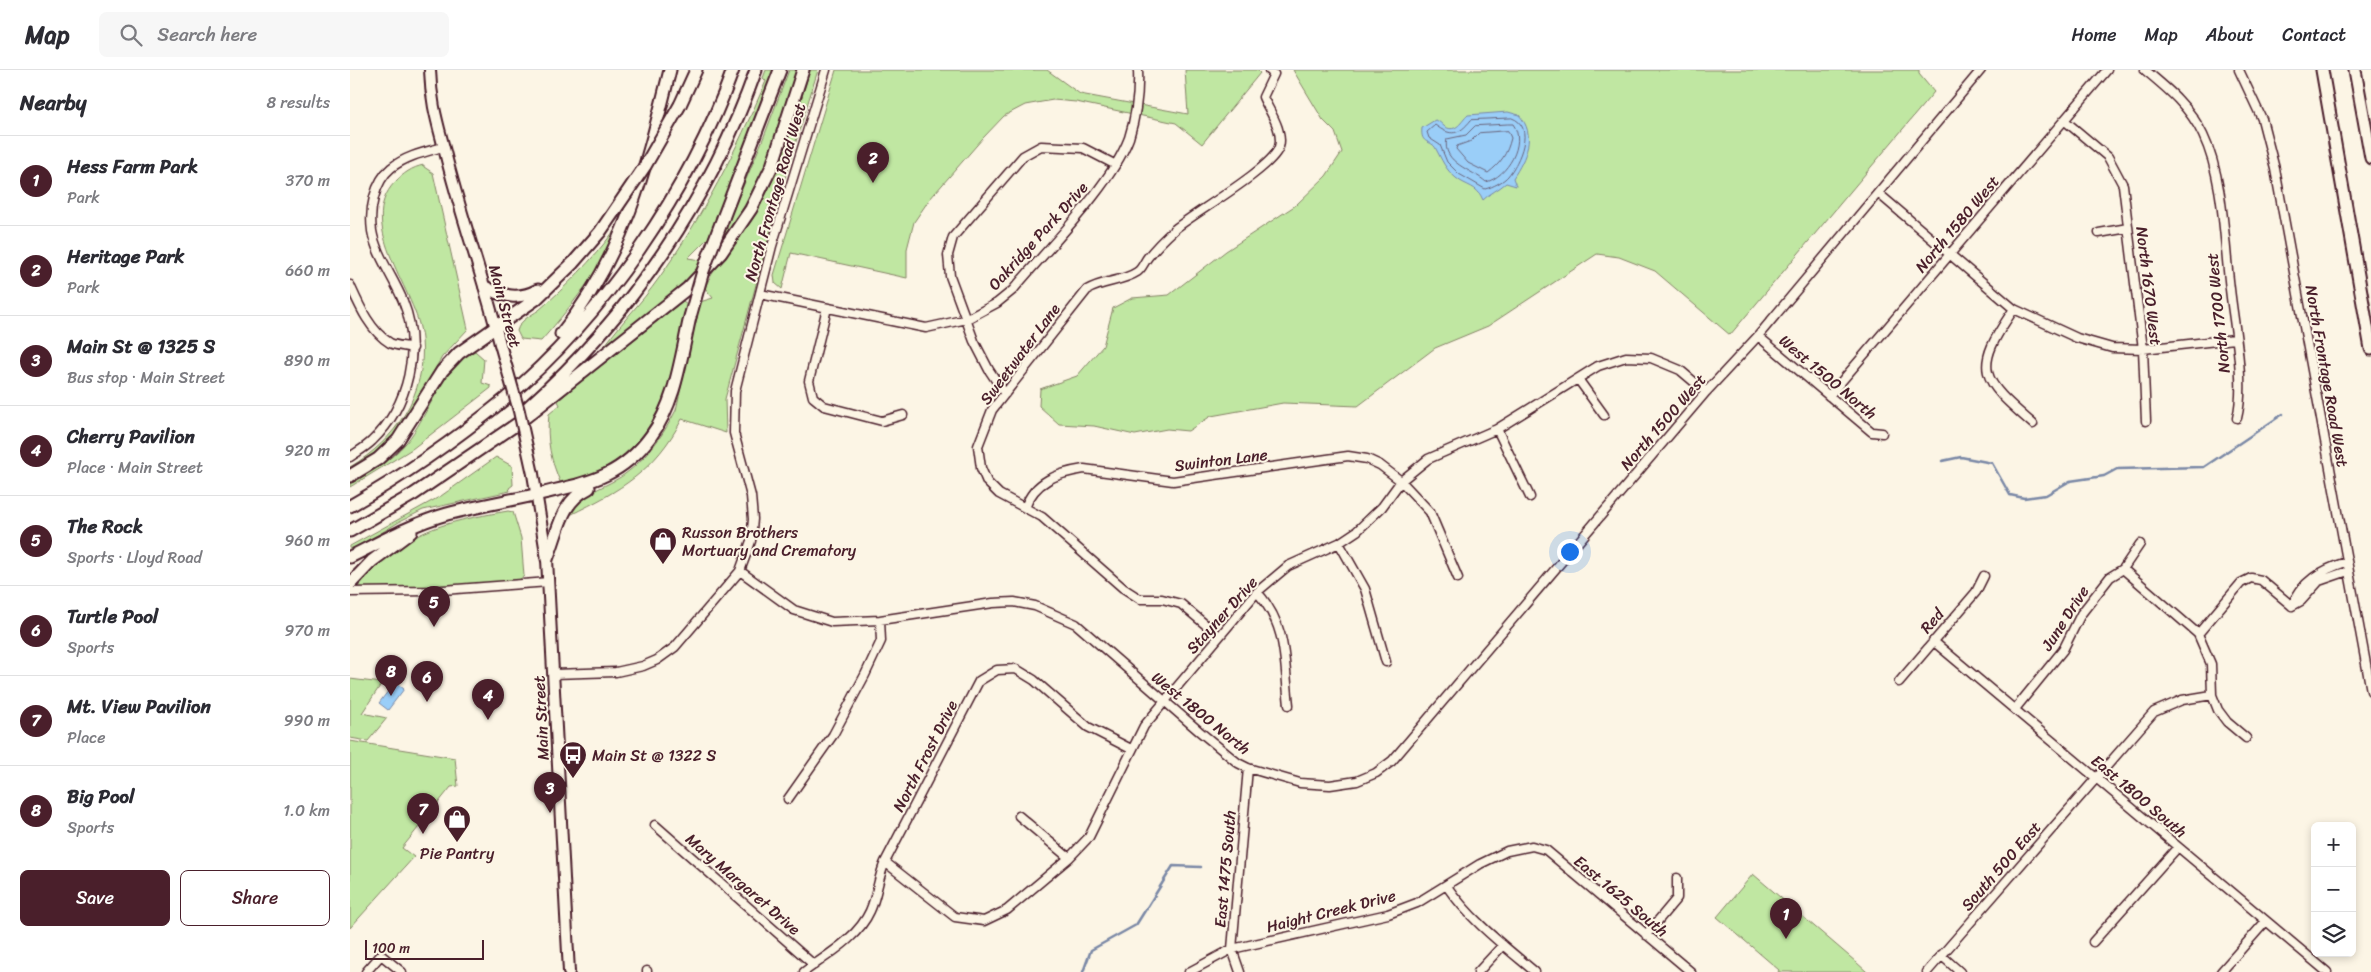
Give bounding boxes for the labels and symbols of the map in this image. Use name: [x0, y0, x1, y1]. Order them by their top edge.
street label: North Frontage Road West: [736, 100, 814, 284]
pin: 2: [857, 142, 889, 183]
street label: North 1580 West: [1907, 168, 2007, 280]
street label: Oakridge Park Drive: [981, 174, 1095, 297]
street label: North 1670 West: [2127, 225, 2171, 347]
street label: North 1700 West: [2197, 252, 2239, 374]
street label: Main Street: [480, 261, 530, 351]
street label: North Frontage Road West: [2297, 283, 2357, 469]
street label: Sweetwater Lane: [972, 297, 1068, 411]
street label: West 1500 North: [1772, 327, 1884, 427]
street label: North 1500 West: [1612, 367, 1714, 477]
street label: Swinton Lane: [1173, 440, 1269, 480]
place label: Russon Brothers Mortuary and Crematory: [682, 518, 857, 565]
shop icon: Russon Brothers Mortuary and Crematory: [648, 526, 678, 565]
your location: [1557, 539, 1583, 565]
street label: Stayner Drive: [1179, 569, 1265, 661]
street label: June Drive: [2032, 579, 2097, 657]
pin: 5: [418, 586, 450, 627]
street label: Red: [1912, 600, 1953, 640]
pin: 8: [375, 655, 407, 696]
pin: 6: [411, 661, 443, 702]
street label: West 1800 North: [1145, 664, 1257, 762]
street label: Main Street: [524, 675, 558, 761]
pin: 4: [472, 679, 504, 720]
street label: North Frost Drive: [884, 695, 966, 817]
bus stop icon: Main St @ 1322 S: [558, 740, 588, 779]
place label: Main St @ 1322 S: [592, 741, 716, 770]
street label: East 1800 South: [2084, 747, 2194, 845]
pin: 3: [534, 772, 566, 813]
pin: 7: [407, 793, 439, 834]
shop icon: Pie Pantry: [442, 804, 472, 843]
street label: East 1475 South: [1205, 809, 1245, 929]
street label: South 500 East: [1953, 814, 2049, 918]
street label: Mary Margaret Drive: [679, 825, 808, 943]
place label: Pie Pantry: [420, 839, 495, 868]
street label: East 1625 South: [1567, 847, 1675, 945]
street label: Haight Creek Drive: [1263, 881, 1399, 941]
pin: 1: [1770, 898, 1802, 939]
scale bar: [365, 937, 484, 960]

